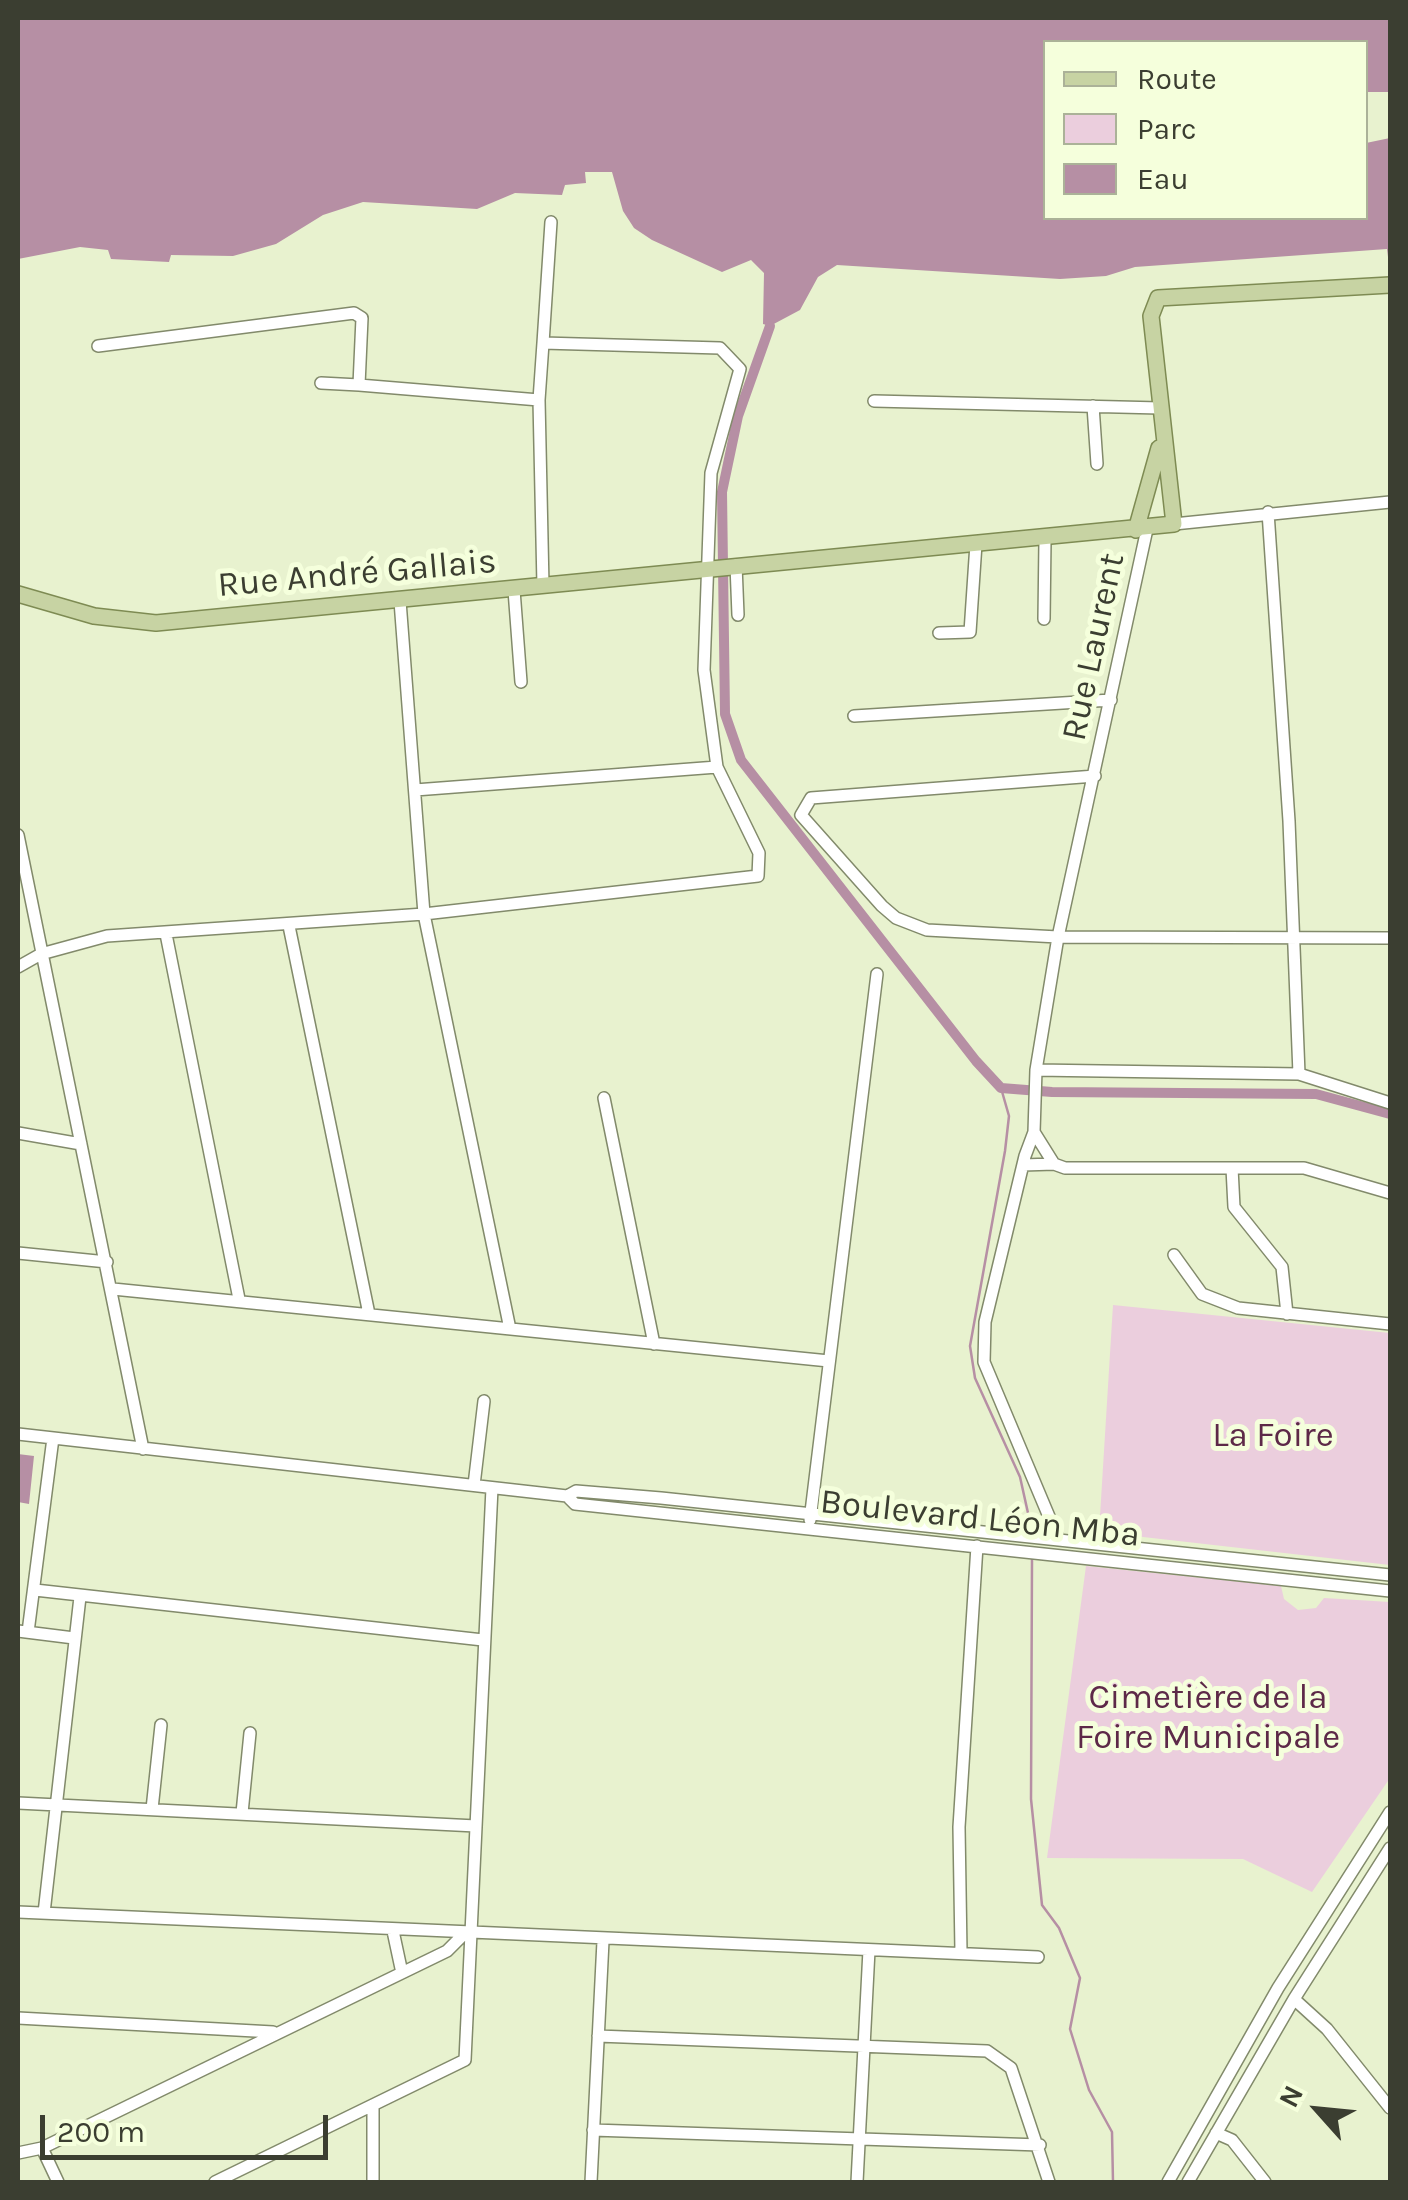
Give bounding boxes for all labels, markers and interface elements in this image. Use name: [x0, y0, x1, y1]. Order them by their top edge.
legend: [1043, 40, 1368, 220]
text: Route: [1137, 61, 1217, 97]
text: Parc: [1137, 111, 1196, 147]
text: Eau: [1137, 161, 1189, 197]
street label: Rue André Gallais: [216, 541, 498, 607]
street label: Rue Laurent: [1054, 549, 1134, 745]
park label: La Foire: [1212, 1415, 1334, 1457]
street label: Boulevard Léon Mba: [818, 1481, 1142, 1557]
park label: Cimetière de la Foire Municipale: [1076, 1677, 1340, 1759]
north arrow: [1268, 2060, 1368, 2160]
text: N: [1272, 2080, 1310, 2113]
scale bar: [45, 2095, 332, 2157]
text: 200 m: [57, 2114, 145, 2150]

